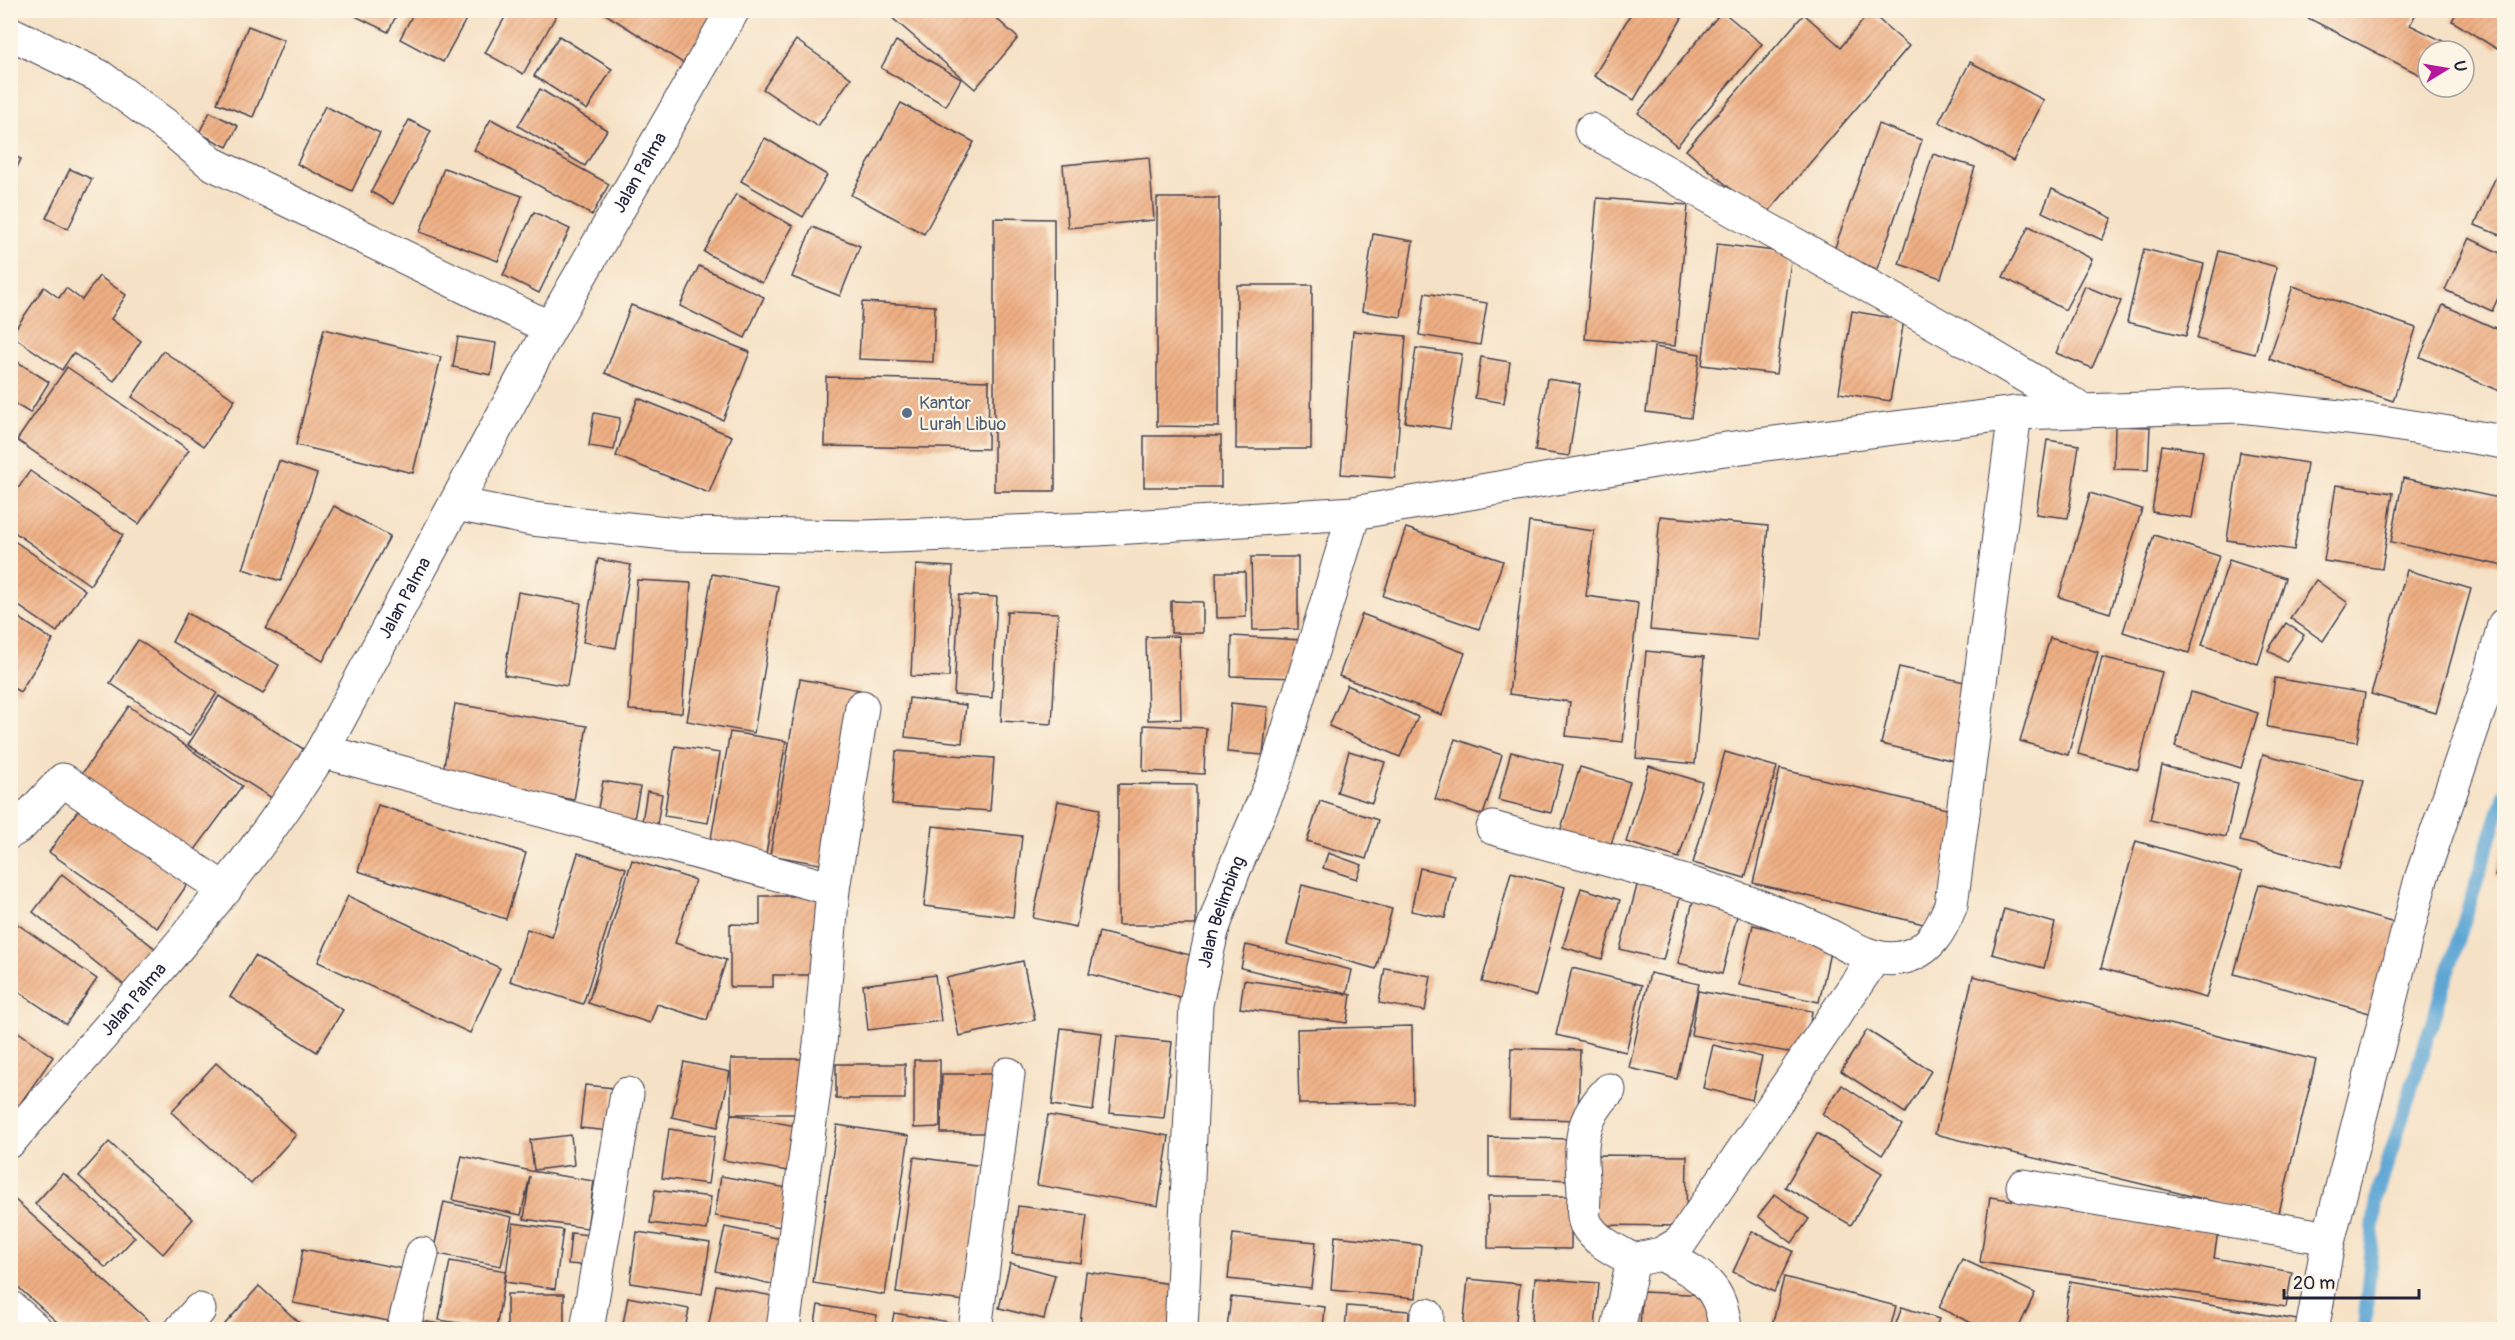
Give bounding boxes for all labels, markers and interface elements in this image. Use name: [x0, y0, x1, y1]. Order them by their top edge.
north arrow: [2416, 39, 2476, 99]
text: U: [2449, 59, 2471, 74]
street label: Jalan Palma: [607, 128, 672, 217]
place label: Kantor Lurah Libuo: [919, 392, 1007, 436]
marker: Kantor Lurah Libuo: [900, 406, 914, 420]
street label: Jalan Palma: [373, 553, 436, 643]
street label: Jalan Belimbing: [1193, 852, 1250, 970]
street label: Jalan Palma: [96, 958, 171, 1041]
scale bar: [2284, 1262, 2419, 1300]
text: 20 m: [2293, 1272, 2335, 1295]

